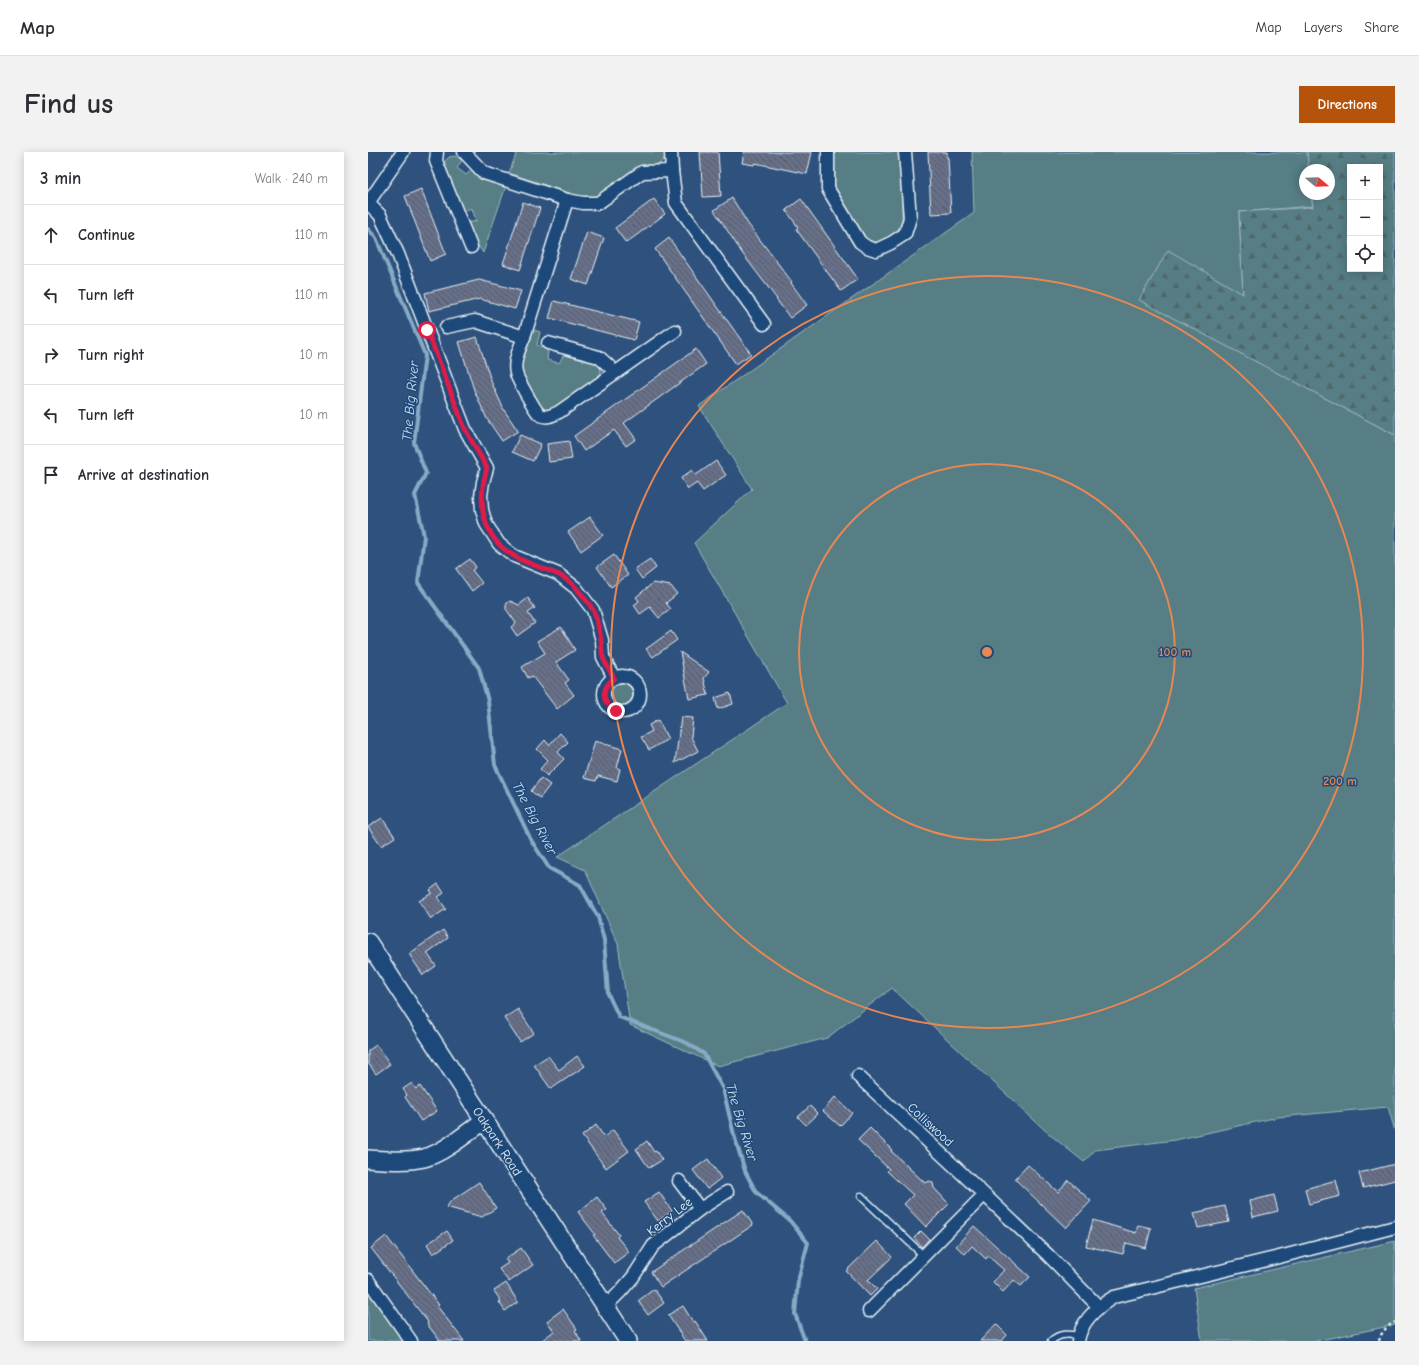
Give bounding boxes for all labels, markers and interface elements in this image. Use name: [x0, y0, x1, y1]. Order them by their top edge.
text: Map: [20, 17, 55, 39]
text: Map: [1255, 19, 1282, 36]
text: Layers: [1304, 19, 1342, 36]
text: Share: [1364, 19, 1399, 36]
button: Directions: [1299, 86, 1395, 123]
text: Find us: [24, 88, 113, 120]
north arrow: [1299, 164, 1335, 200]
map controls: [1347, 164, 1383, 272]
button: +: [1347, 164, 1383, 200]
text: 3 min: [40, 169, 81, 188]
text: Walk · 240 m: [255, 171, 328, 186]
button: −: [1347, 200, 1383, 236]
icon: ahead: [40, 224, 62, 246]
text: Continue: [78, 226, 135, 244]
text: 110 m: [295, 227, 328, 242]
button: locate: [1347, 236, 1383, 272]
icon: left: [40, 284, 62, 306]
text: Turn left: [78, 286, 134, 304]
text: 110 m: [295, 287, 328, 302]
route start: [418, 321, 436, 339]
icon: right: [40, 344, 62, 366]
text: Turn right: [78, 346, 144, 364]
text: 10 m: [300, 347, 328, 362]
water label: The Big River: [399, 359, 423, 442]
icon: left: [40, 404, 62, 426]
text: Turn left: [78, 406, 134, 424]
text: 10 m: [300, 407, 328, 422]
icon: arrive: [40, 464, 62, 486]
text: Arrive at destination: [78, 466, 209, 484]
centre of rings: [980, 645, 994, 659]
text: 100 m: [1159, 645, 1191, 659]
route end: [607, 702, 625, 720]
text: 200 m: [1323, 774, 1357, 788]
water label: The Big River: [508, 779, 562, 859]
water label: The Big River: [722, 1081, 762, 1164]
street label: Colliswood: [905, 1099, 957, 1149]
street label: Oakpark Road: [470, 1104, 525, 1178]
street label: Kerry Lee: [644, 1194, 695, 1239]

